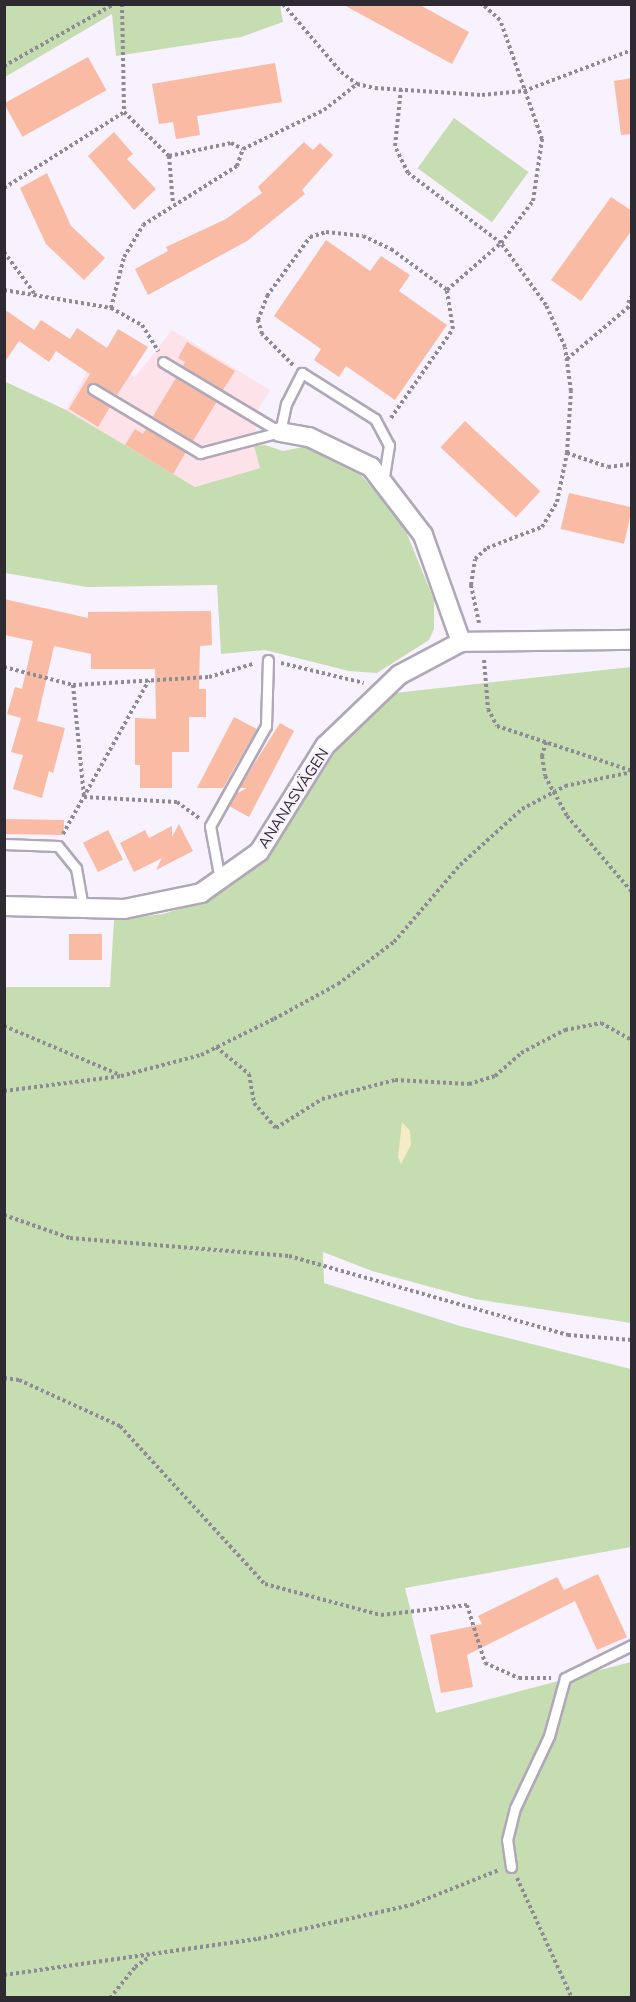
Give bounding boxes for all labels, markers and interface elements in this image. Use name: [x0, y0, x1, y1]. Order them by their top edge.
street label: ANANASVÄGEN: [254, 744, 332, 852]

